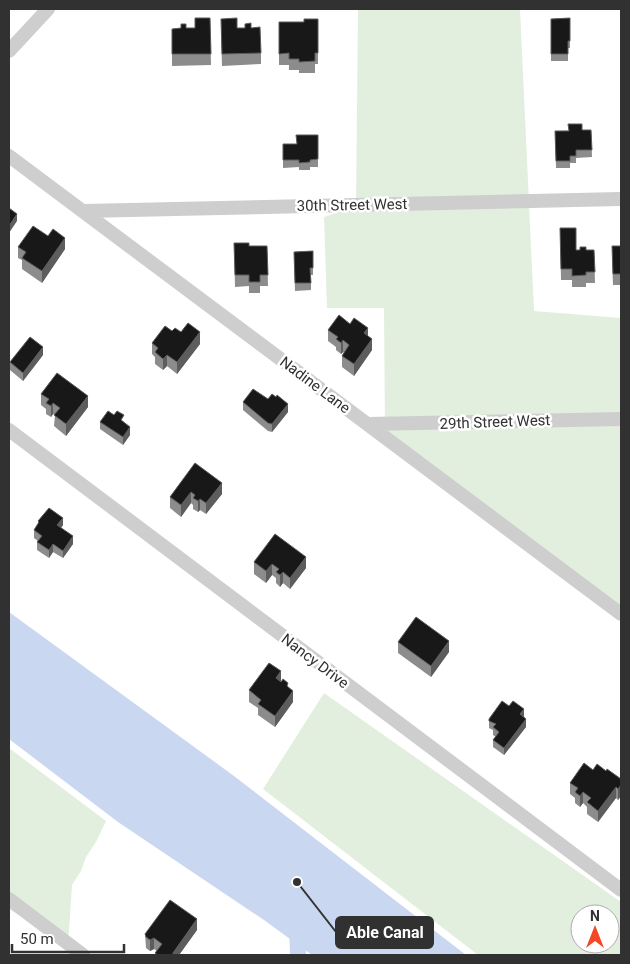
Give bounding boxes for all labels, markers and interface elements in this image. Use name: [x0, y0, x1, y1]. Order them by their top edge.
street label: 30th Street West: [296, 195, 408, 215]
street label: Nadine Lane: [276, 353, 354, 417]
street label: 29th Street West: [439, 411, 551, 433]
street label: Nancy Drive: [278, 630, 352, 692]
north arrow: [570, 904, 620, 954]
text: N: [590, 908, 600, 924]
callout: Able Canal: [336, 917, 433, 948]
scale bar: [12, 922, 125, 954]
text: Able Canal: [346, 923, 424, 942]
text: 50 m: [20, 930, 54, 948]

